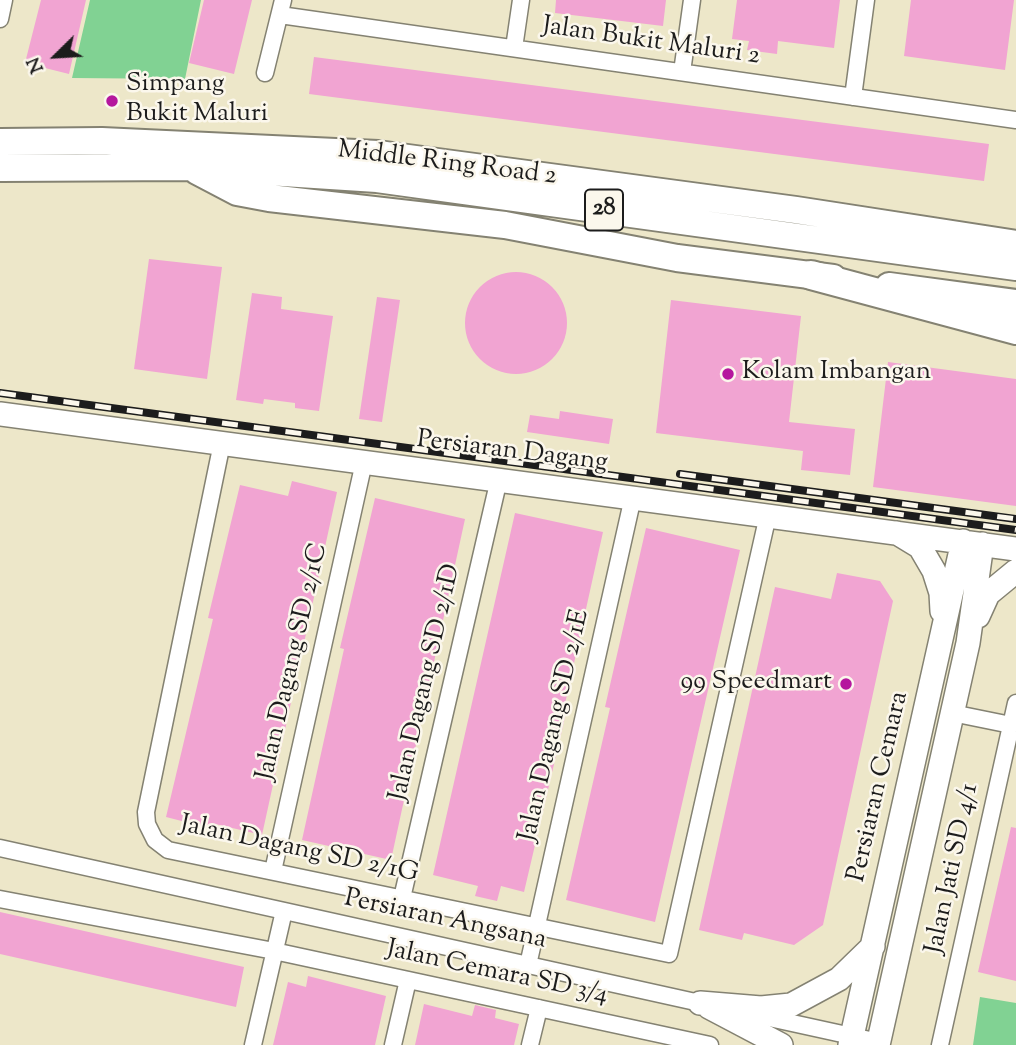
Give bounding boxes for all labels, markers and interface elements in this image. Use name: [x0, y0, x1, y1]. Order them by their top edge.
street label: Jalan Bukit Maluri 2: [540, 12, 762, 74]
north arrow: [21, 21, 91, 91]
text: N: [21, 52, 52, 77]
place label: Simpang Bukit Maluri: [126, 70, 268, 132]
marker: Simpang Bukit Maluri: [104, 93, 120, 109]
street label: Middle Ring Road 2: [336, 136, 558, 194]
road number: 28: [585, 190, 623, 230]
place label: Kolam Imbangan: [742, 358, 931, 390]
marker: Kolam Imbangan: [720, 366, 736, 382]
street label: Persiaran Dagang: [415, 426, 609, 480]
street label: Jalan Dagang SD 2/1C: [252, 540, 336, 784]
street label: Jalan Dagang SD 2/1D: [385, 562, 469, 804]
street label: Jalan Dagang SD 2/1E: [514, 607, 598, 845]
place label: 99 Speedmart: [681, 668, 832, 700]
marker: 99 Speedmart: [838, 676, 854, 692]
street label: Persiaran Cemara: [843, 689, 917, 885]
street label: Jalan Jati SD 4/1: [921, 781, 987, 957]
street label: Jalan Dagang SD 2/1G: [177, 810, 421, 892]
street label: Persiaran Angsana: [341, 884, 549, 958]
street label: Jalan Cemara SD 3/4: [384, 935, 610, 1013]

